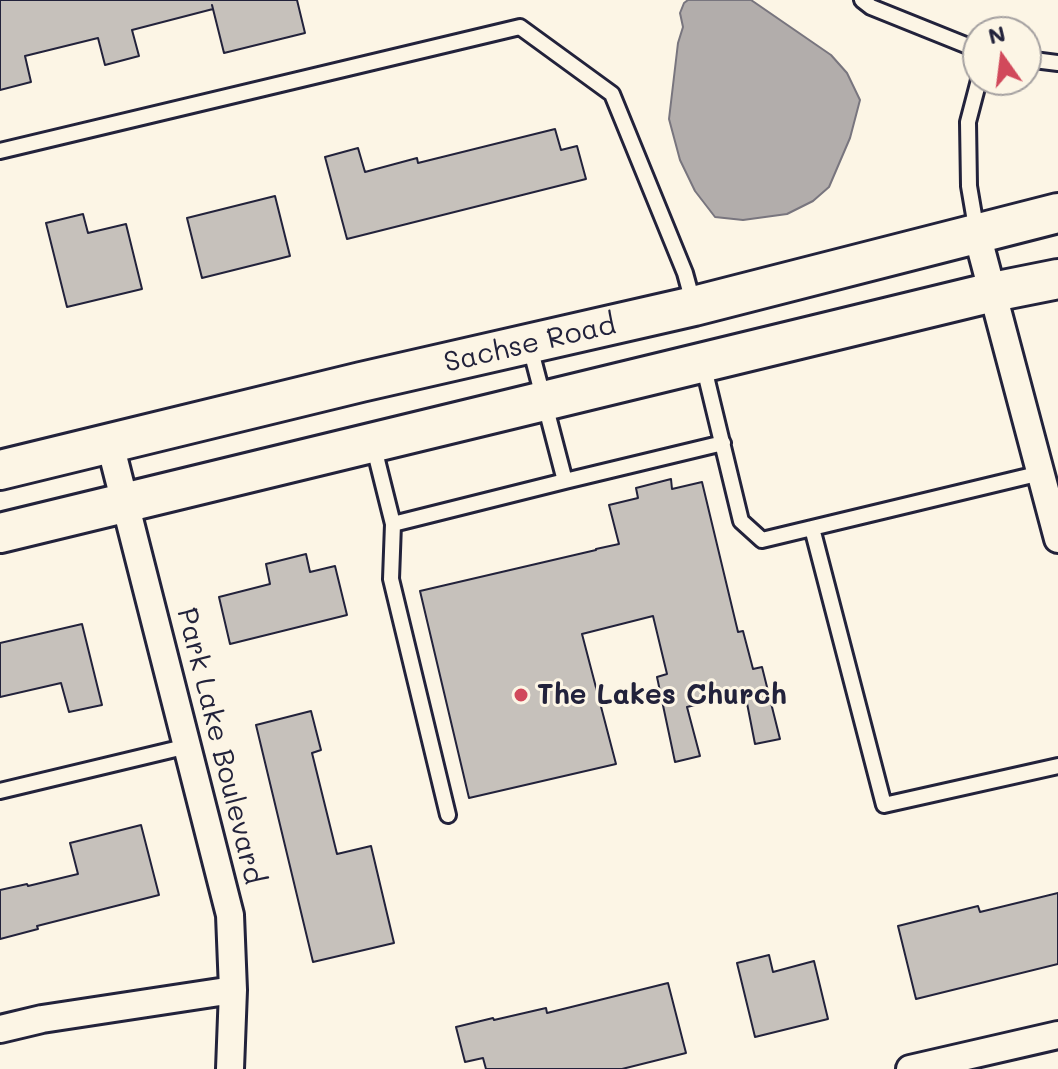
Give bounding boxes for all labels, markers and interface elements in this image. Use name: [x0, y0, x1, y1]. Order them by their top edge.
north arrow: [962, 16, 1042, 96]
text: N: [985, 18, 1008, 50]
street label: Sachse Road: [441, 308, 619, 380]
street label: Park Lake Boulevard: [169, 604, 271, 888]
place label: The Lakes Church: [537, 678, 787, 712]
marker: The Lakes Church: [512, 686, 530, 704]

